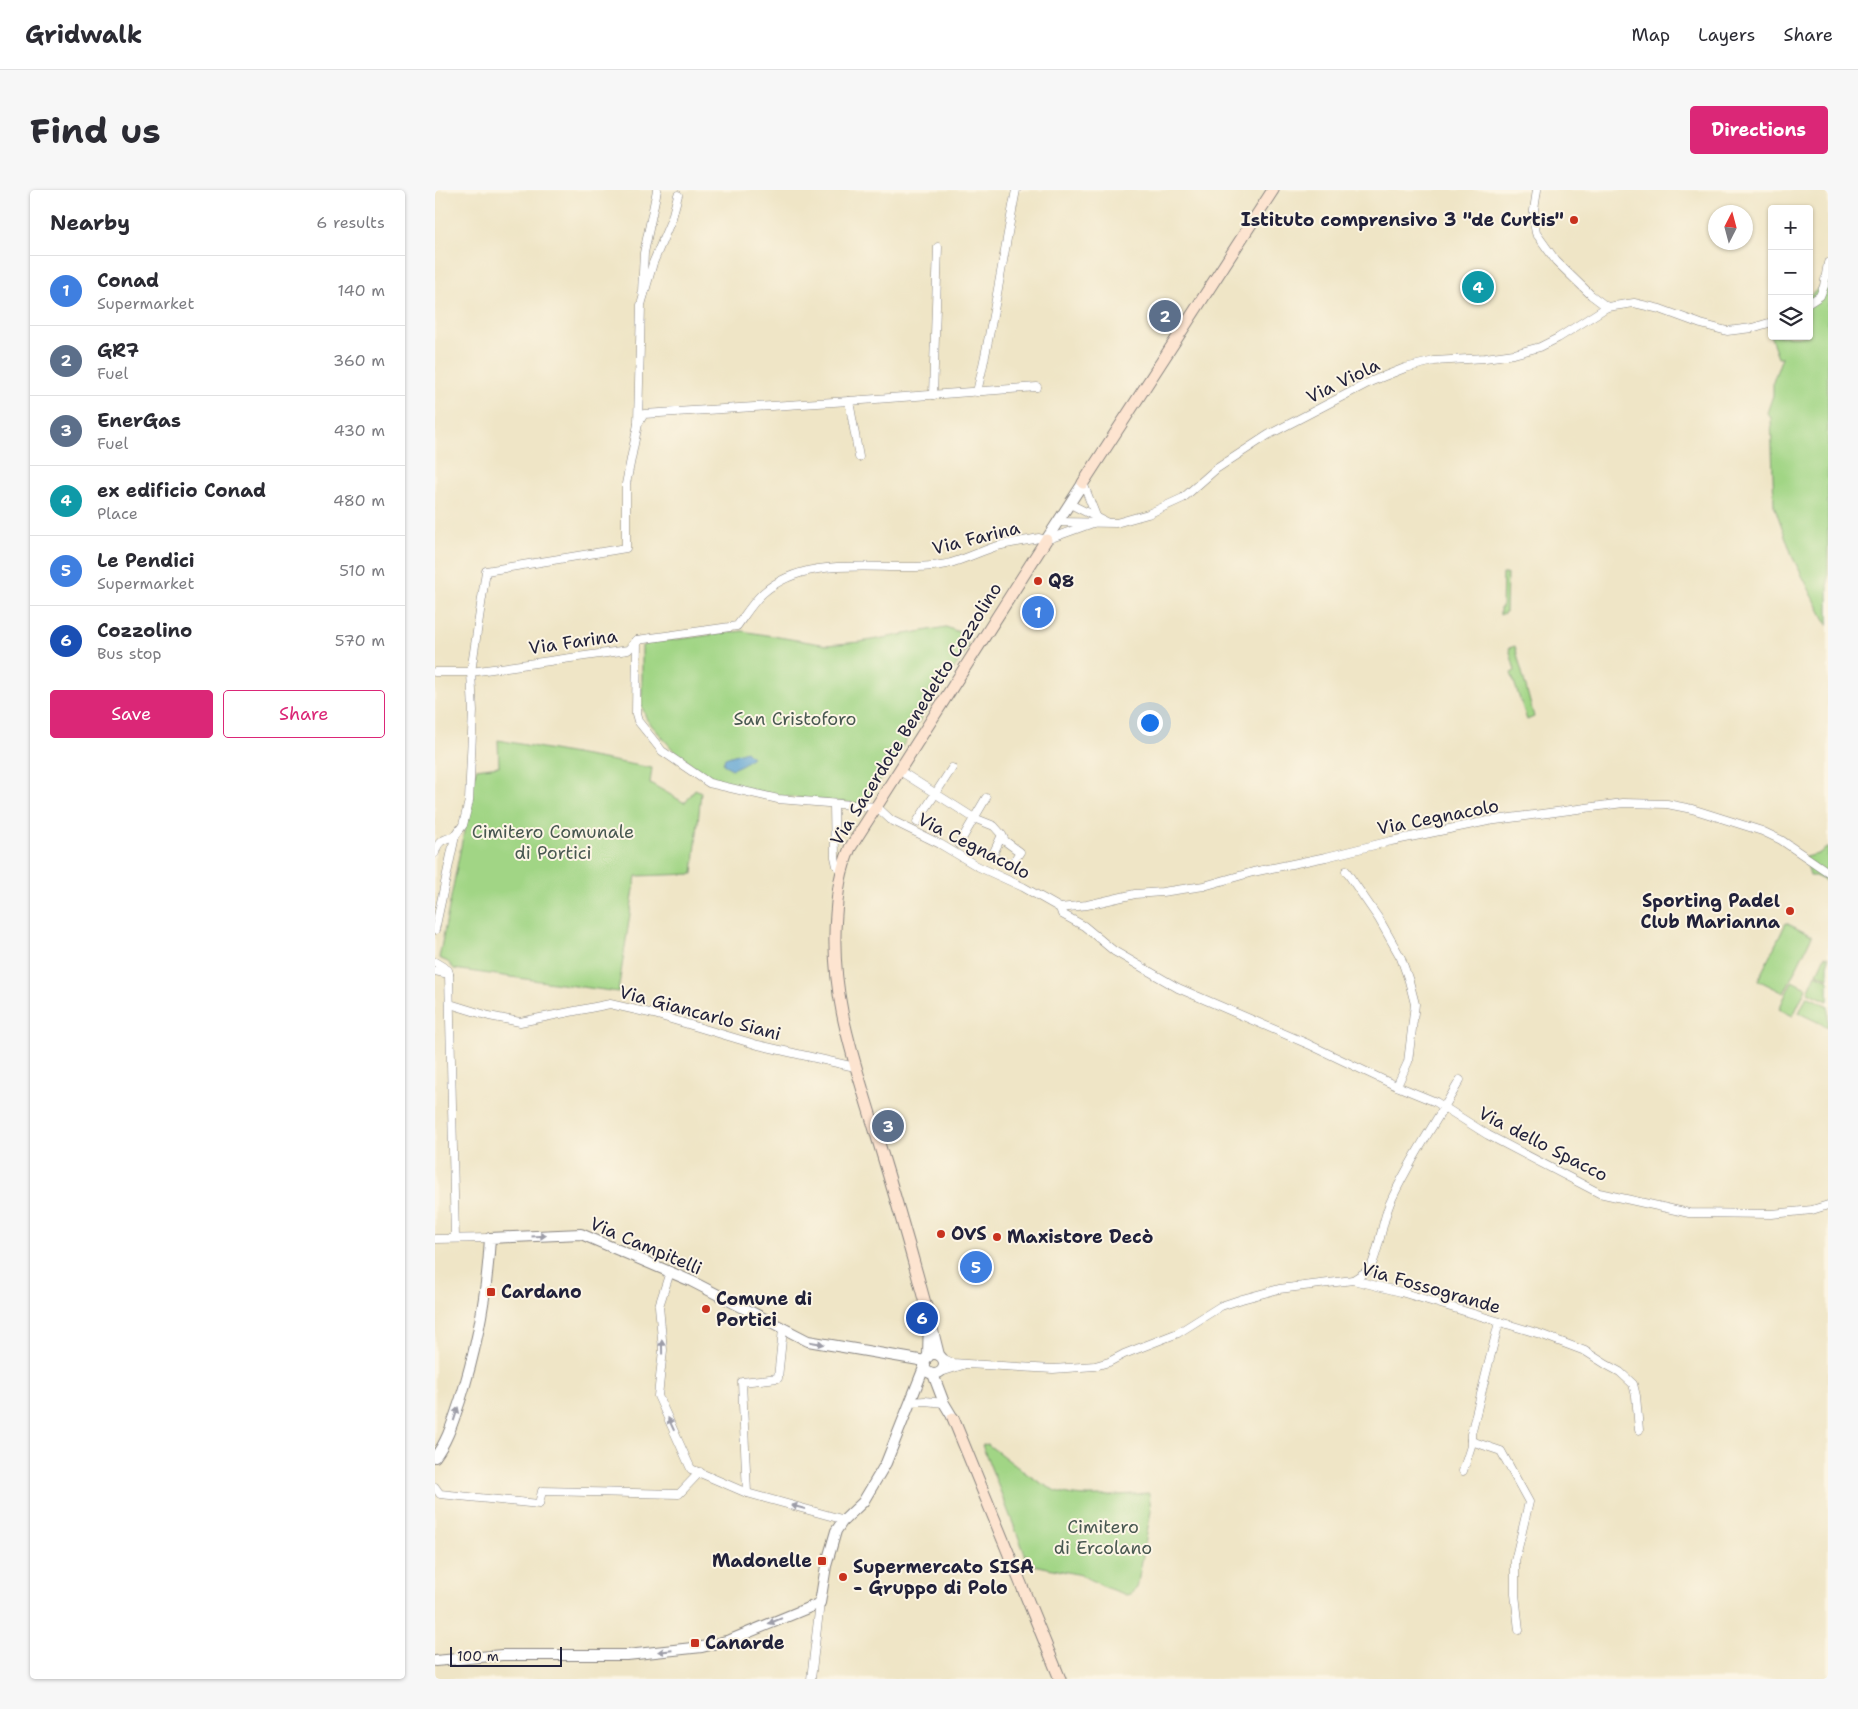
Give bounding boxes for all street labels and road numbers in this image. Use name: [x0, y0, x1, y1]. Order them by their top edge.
street label: Via Viola: [1302, 353, 1384, 409]
street label: Via Farina: [930, 516, 1022, 560]
street label: Via Sacerdote Benedetto Cozzolino: [825, 578, 1007, 850]
street label: Via Farina: [527, 624, 619, 660]
street label: Via Cegnacolo: [1375, 793, 1501, 841]
street label: Via Cegnacolo: [913, 807, 1035, 885]
street label: Via Giancarlo Siani: [616, 980, 784, 1046]
street label: Via dello Spacco: [1474, 1101, 1612, 1187]
street label: Via Campitelli: [586, 1212, 706, 1280]
street label: Via Fossogrande: [1358, 1257, 1504, 1319]

